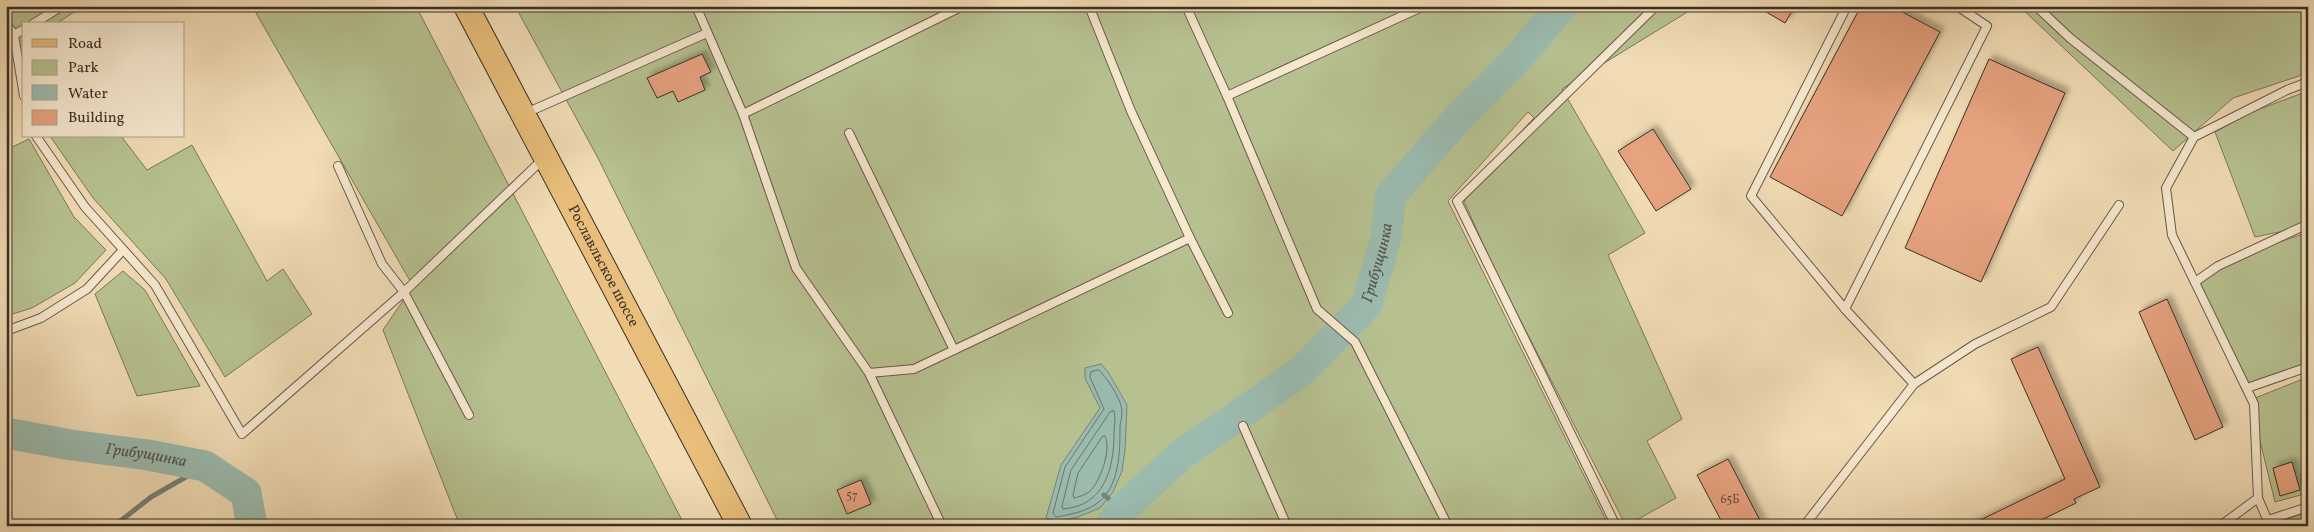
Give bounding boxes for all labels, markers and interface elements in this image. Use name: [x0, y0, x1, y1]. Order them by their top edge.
legend: [22, 22, 185, 138]
text: Road: [68, 34, 102, 55]
text: Park: [68, 58, 99, 79]
text: Water: [68, 84, 108, 105]
text: Building: [68, 108, 125, 129]
street label: Рославльское шоссе: [562, 201, 644, 331]
water label: Грибущинка: [1357, 221, 1399, 306]
water label: Грибущинка: [104, 439, 189, 473]
house number: 57: [846, 488, 858, 504]
house number: 65Б: [1720, 492, 1740, 508]

